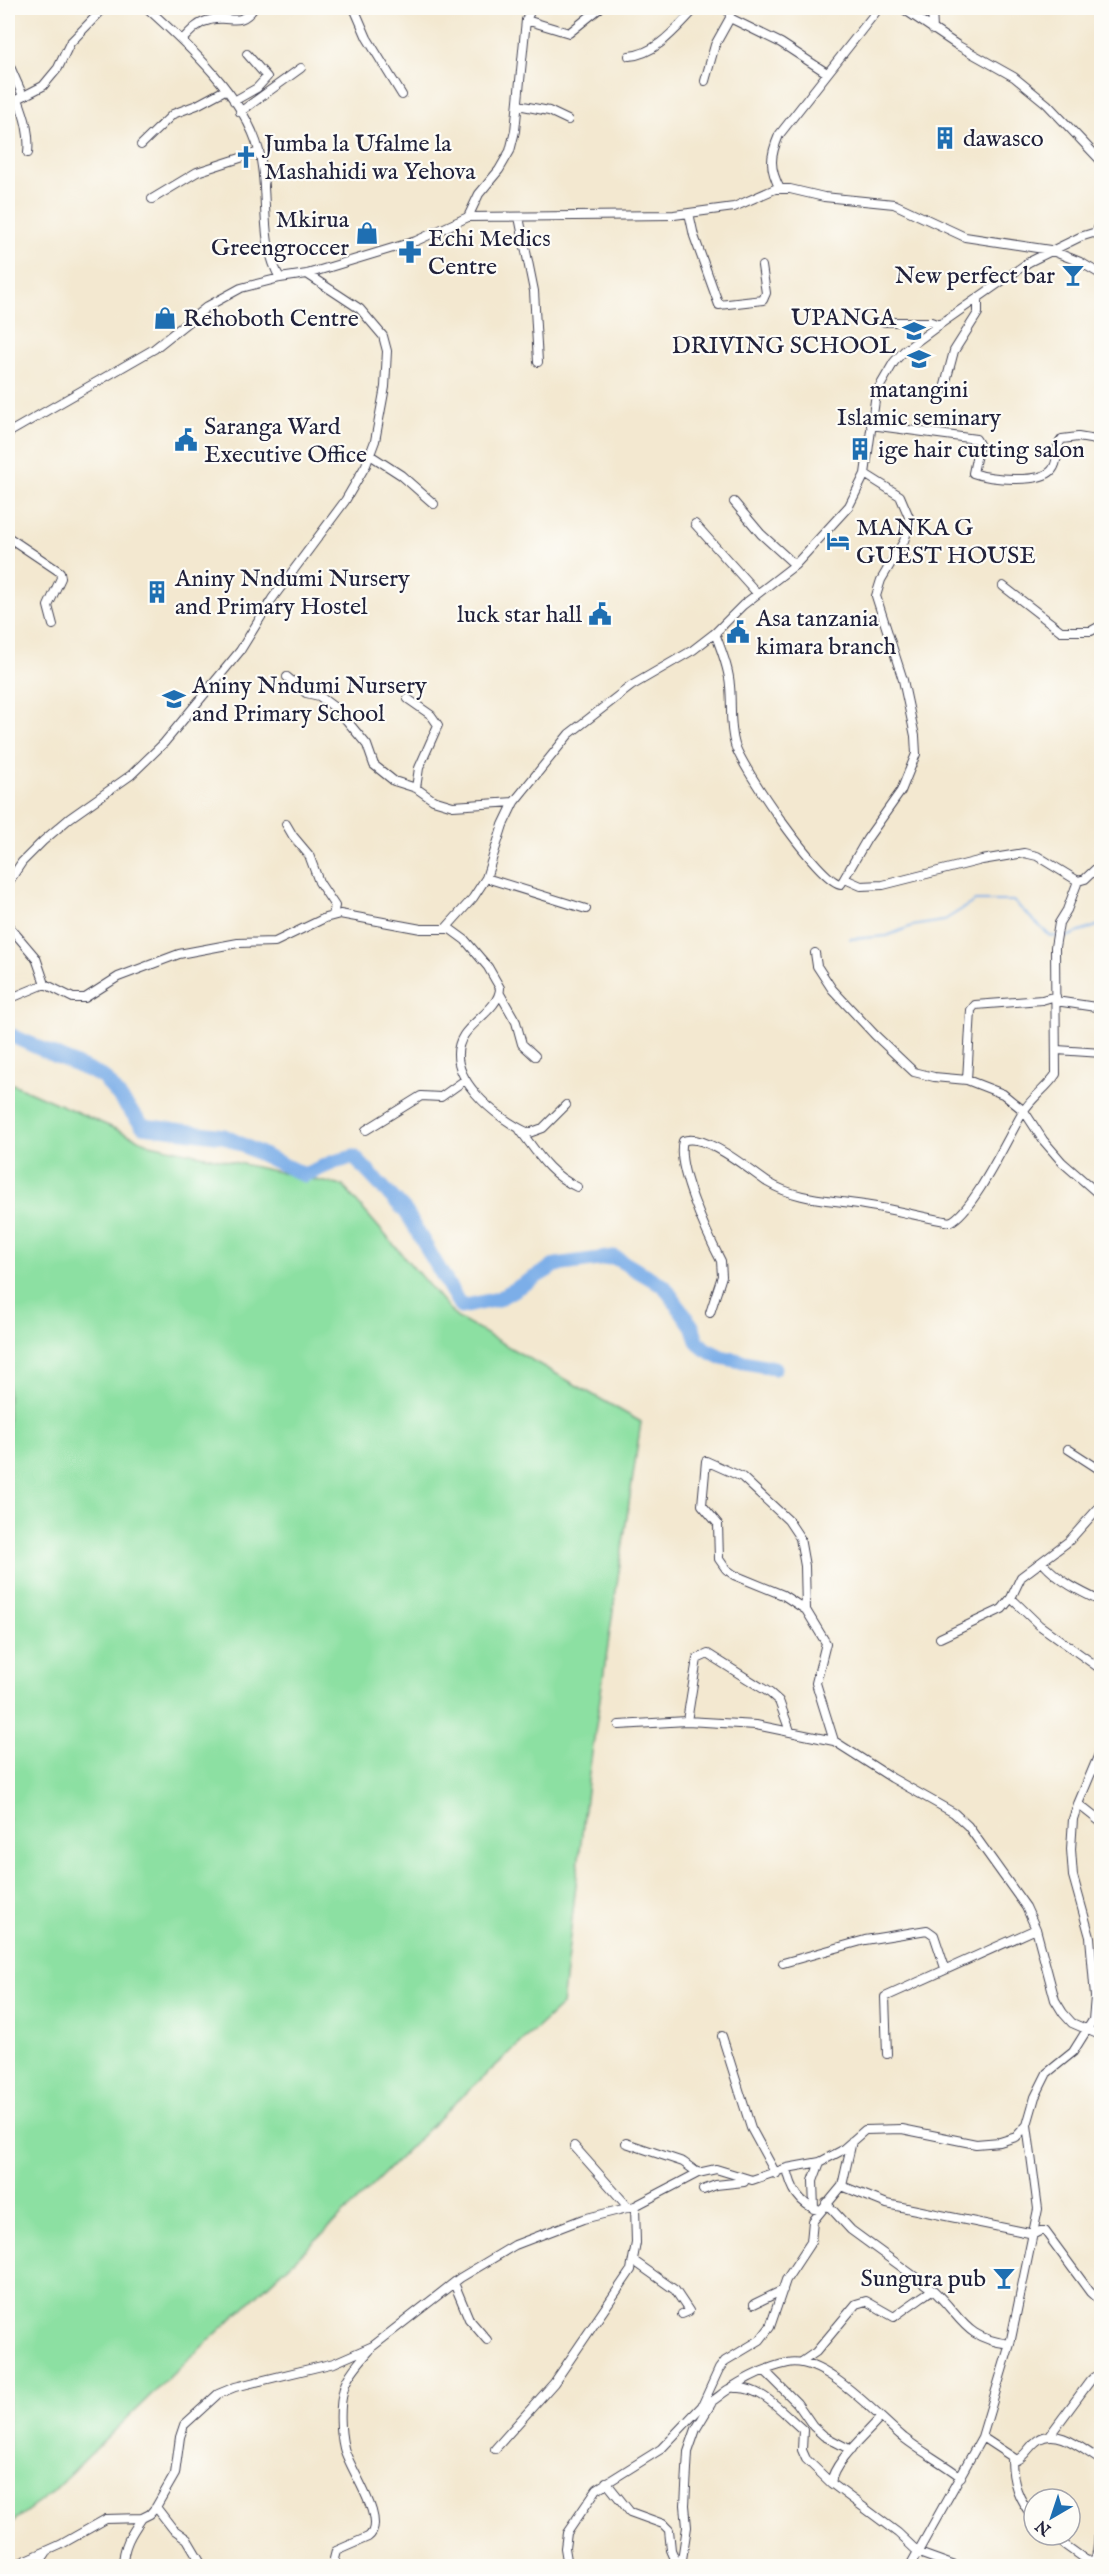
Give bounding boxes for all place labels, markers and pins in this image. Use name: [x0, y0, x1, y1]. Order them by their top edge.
place label: dawasco: [963, 124, 1044, 155]
building icon: dawasco: [932, 125, 958, 151]
place label: Jumba la Ufalme la Mashahidi wa Yehova: [261, 129, 476, 188]
church icon: Jumba la Ufalme la Mashahidi wa Yehova: [233, 144, 259, 170]
place label: Mkirua Greengroccer: [211, 205, 350, 264]
shop icon: Mkirua Greengroccer: [354, 220, 380, 246]
place label: Echi Medics Centre: [428, 224, 551, 283]
pharmacy icon: Echi Medics Centre: [397, 239, 423, 265]
place label: New perfect bar: [895, 261, 1055, 292]
bar icon: New perfect bar: [1060, 262, 1086, 288]
place label: UPANGA DRIVING SCHOOL: [671, 303, 897, 362]
place label: Rehoboth Centre: [183, 304, 359, 335]
shop icon: Rehoboth Centre: [152, 305, 178, 331]
school or university icon: UPANGA DRIVING SCHOOL: [901, 318, 927, 344]
school or university icon: matangini Islamic seminary: [906, 346, 932, 372]
place label: matangini Islamic seminary: [837, 375, 1001, 434]
place label: Saranga Ward Executive Office: [204, 412, 367, 471]
public building icon: Saranga Ward Executive Office: [173, 427, 199, 453]
place label: ige hair cutting salon: [878, 435, 1085, 466]
building icon: ige hair cutting salon: [847, 436, 873, 462]
place label: MANKA G GUEST HOUSE: [856, 513, 1036, 572]
hotel icon: MANKA G GUEST HOUSE: [825, 528, 851, 554]
place label: Aniny Nndumi Nursery and Primary Hostel: [174, 564, 410, 623]
building icon: Aniny Nndumi Nursery and Primary Hostel: [144, 579, 170, 605]
place label: luck star hall: [457, 600, 582, 631]
public building icon: luck star hall: [587, 601, 613, 627]
place label: Asa tanzania kimara branch: [755, 604, 897, 663]
public building icon: Asa tanzania kimara branch: [725, 619, 751, 645]
place label: Aniny Nndumi Nursery and Primary School: [191, 671, 427, 730]
school or university icon: Aniny Nndumi Nursery and Primary School: [161, 686, 187, 712]
place label: Sungura pub: [860, 2264, 986, 2295]
bar icon: Sungura pub: [991, 2265, 1017, 2291]

